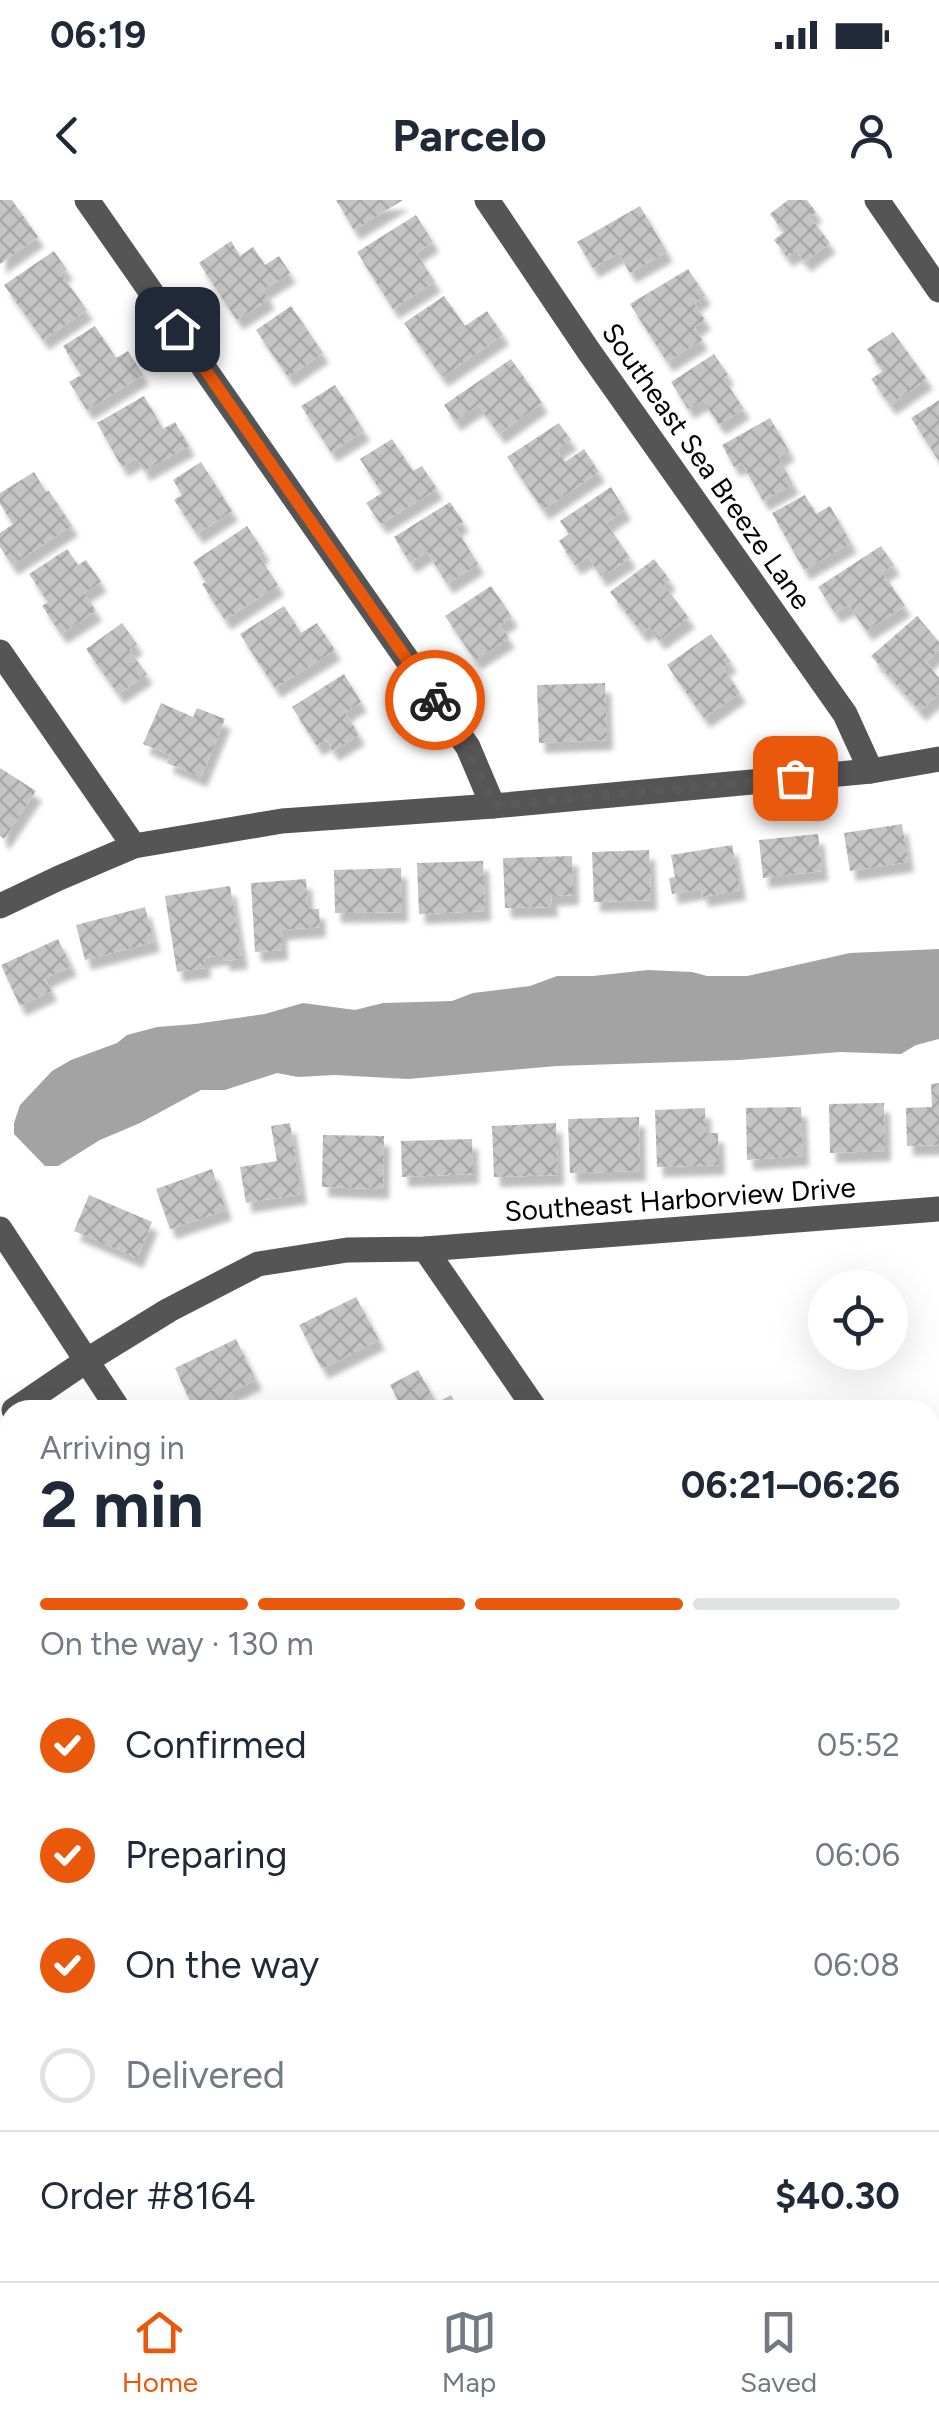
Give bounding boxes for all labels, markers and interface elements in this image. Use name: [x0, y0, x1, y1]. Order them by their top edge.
text: 06:19: [50, 12, 146, 58]
icon: back: [40, 108, 95, 163]
text: Parcelo: [392, 108, 547, 162]
icon: person: [844, 108, 899, 163]
pin: [135, 287, 220, 372]
icon: home: [150, 302, 205, 357]
street label: Southeast Sea Breeze Lane: [595, 316, 819, 616]
courier: [385, 650, 485, 750]
icon: bike: [408, 673, 463, 728]
pin: [753, 736, 838, 821]
icon: bag: [768, 751, 823, 806]
street label: Southeast Harborview Drive: [503, 1170, 857, 1228]
map controls: [808, 1270, 908, 1370]
button: locate: [808, 1270, 908, 1370]
text: Arriving in: [40, 1429, 185, 1467]
text: 06:21–06:26: [681, 1462, 900, 1508]
text: 2 min: [40, 1465, 204, 1543]
text: On the way · 130 m: [40, 1625, 314, 1663]
icon: check: [40, 1718, 95, 1773]
text: Confirmed: [125, 1722, 307, 1768]
text: 05:52: [817, 1726, 900, 1764]
icon: check: [40, 1828, 95, 1883]
text: Preparing: [125, 1832, 287, 1878]
text: 06:06: [815, 1836, 900, 1874]
icon: check: [40, 1938, 95, 1993]
text: On the way: [125, 1942, 319, 1988]
text: 06:08: [813, 1946, 900, 1984]
text: Delivered: [125, 2052, 285, 2098]
text: Order #8164: [40, 2173, 256, 2219]
text: $40.30: [775, 2173, 900, 2219]
tab: Home: [122, 2305, 198, 2399]
tab: Map: [442, 2305, 497, 2399]
tab: Saved: [740, 2305, 817, 2399]

